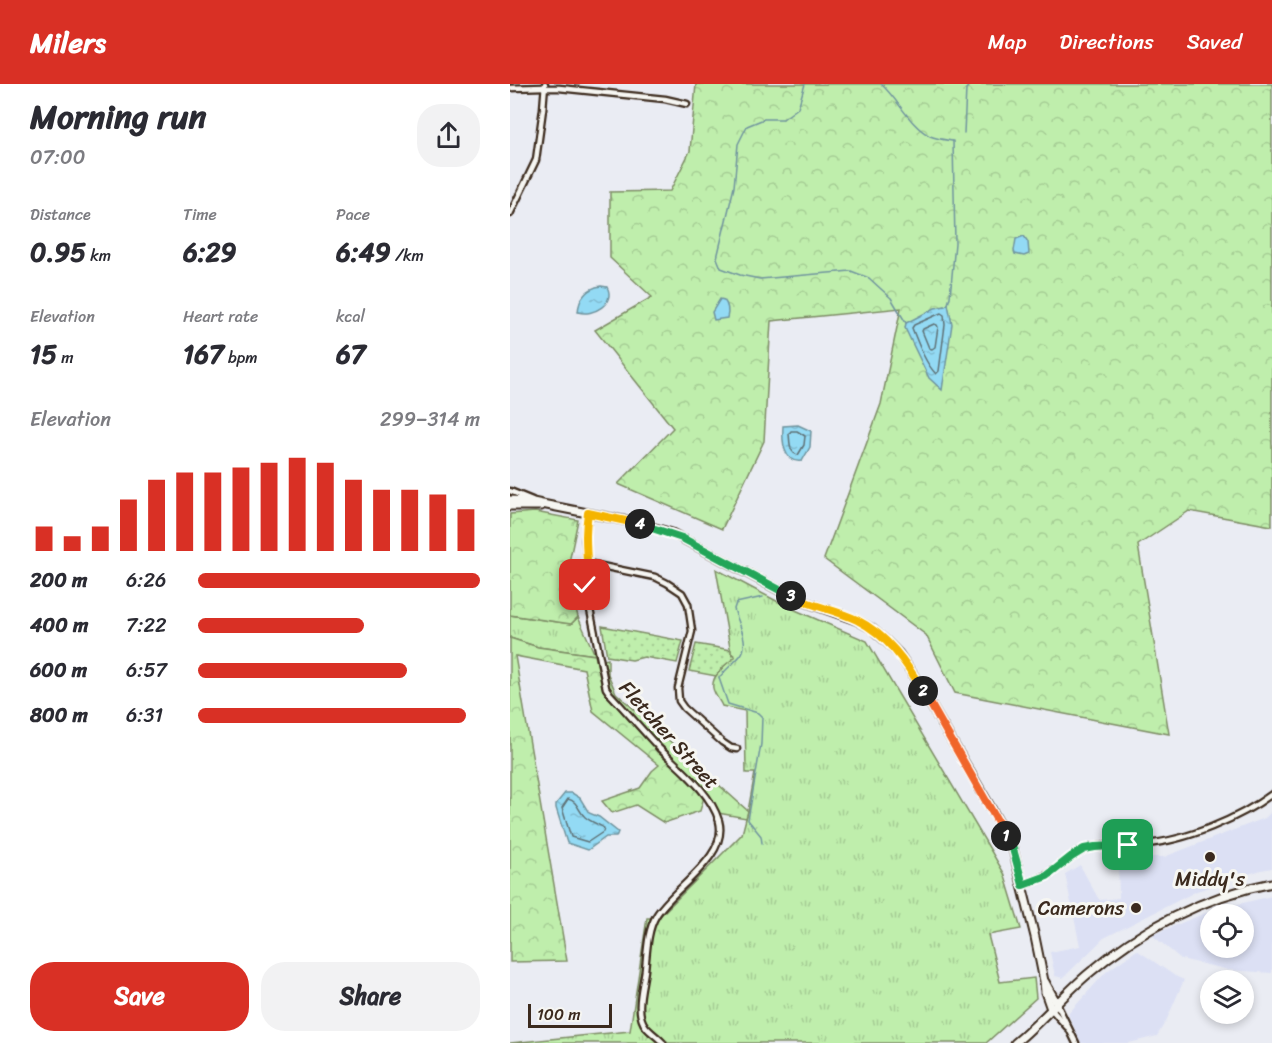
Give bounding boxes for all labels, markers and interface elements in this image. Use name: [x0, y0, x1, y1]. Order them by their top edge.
text: Milers: [30, 18, 106, 67]
text: Map: [988, 23, 1026, 61]
text: Directions: [1059, 23, 1154, 61]
text: Saved: [1187, 23, 1242, 61]
text: Morning run: [30, 88, 206, 146]
button: share: [417, 104, 480, 167]
text: 07:00: [30, 140, 85, 175]
text: Distance: [30, 200, 91, 229]
text: Time: [183, 200, 217, 229]
text: Pace: [336, 200, 370, 229]
text: 0.95: [30, 229, 86, 275]
text: 6:29: [183, 229, 237, 275]
text: 6:49: [336, 229, 391, 275]
text: km: [86, 241, 111, 270]
text: /km: [391, 241, 424, 270]
text: Elevation: [30, 302, 95, 331]
text: Heart rate: [183, 302, 258, 331]
text: kcal: [336, 302, 365, 331]
text: 15: [30, 331, 57, 377]
text: 167: [183, 331, 224, 377]
text: 67: [336, 331, 366, 377]
text: m: [57, 343, 74, 372]
text: bpm: [224, 343, 257, 372]
text: Elevation: [30, 402, 111, 437]
text: 299–314 m: [380, 402, 480, 437]
pin: 4: [625, 509, 655, 539]
text: 4: [635, 509, 645, 538]
pin: [559, 559, 610, 610]
text: 200 m: [30, 563, 87, 598]
text: 6:26: [126, 563, 166, 598]
icon: check: [568, 568, 601, 601]
pin: 3: [776, 581, 806, 611]
text: 3: [787, 581, 795, 610]
text: 400 m: [30, 608, 88, 643]
text: 7:22: [126, 608, 167, 643]
text: 600 m: [30, 653, 87, 688]
text: 6:57: [126, 653, 167, 688]
street label: Fletcher Street: [610, 672, 728, 798]
pin: 2: [908, 676, 938, 706]
text: 2: [918, 676, 928, 705]
text: 800 m: [30, 698, 88, 733]
text: 6:31: [126, 698, 163, 733]
pin: [1102, 819, 1153, 870]
pin: 1: [991, 821, 1021, 851]
text: 1: [1003, 821, 1009, 850]
icon: arrive: [1111, 828, 1144, 861]
marker: Middy's: [1203, 850, 1217, 864]
place label: Middy's: [1175, 862, 1246, 897]
place label: Camerons: [1038, 891, 1125, 926]
marker: Camerons: [1129, 901, 1143, 915]
map controls: [1200, 904, 1254, 1024]
button: locate: [1200, 904, 1254, 958]
button: Save: [30, 962, 249, 1031]
button: Share: [261, 962, 480, 1031]
button: layers: [1200, 970, 1254, 1024]
text: 100 m: [537, 1000, 581, 1029]
scale bar: [528, 1001, 612, 1028]

